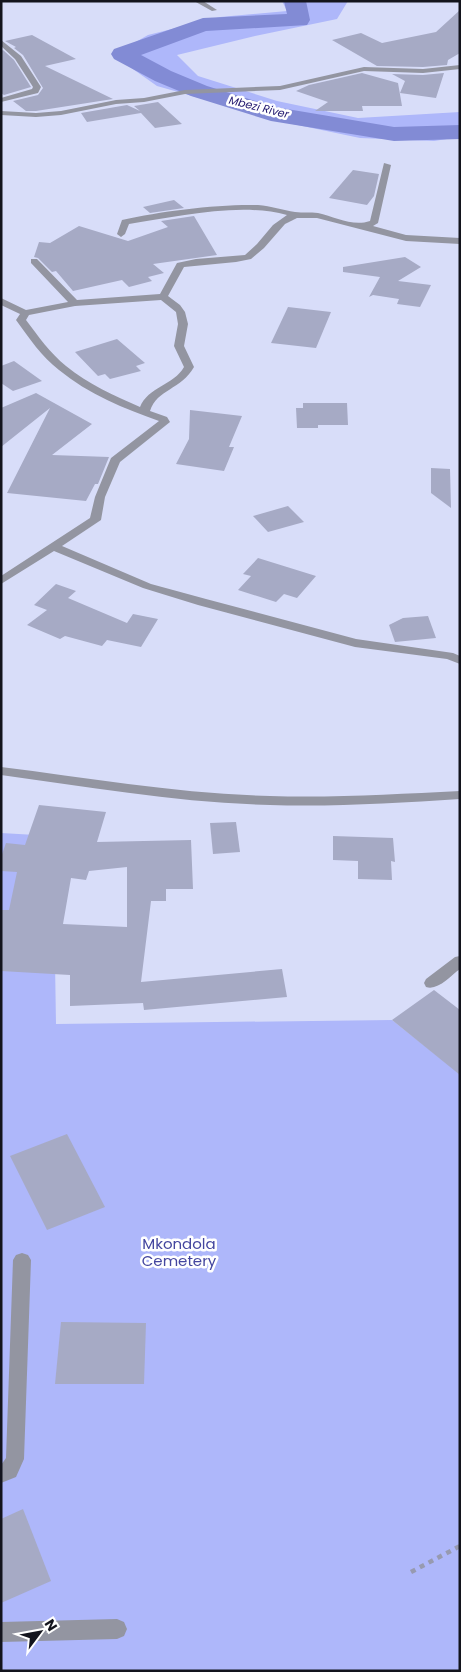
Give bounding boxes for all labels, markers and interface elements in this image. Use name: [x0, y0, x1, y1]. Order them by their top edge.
water label: Mbezi River: [227, 92, 291, 122]
park label: Mkondola Cemetery: [142, 1233, 217, 1271]
north arrow: [15, 1607, 65, 1657]
text: N: [40, 1615, 62, 1635]

